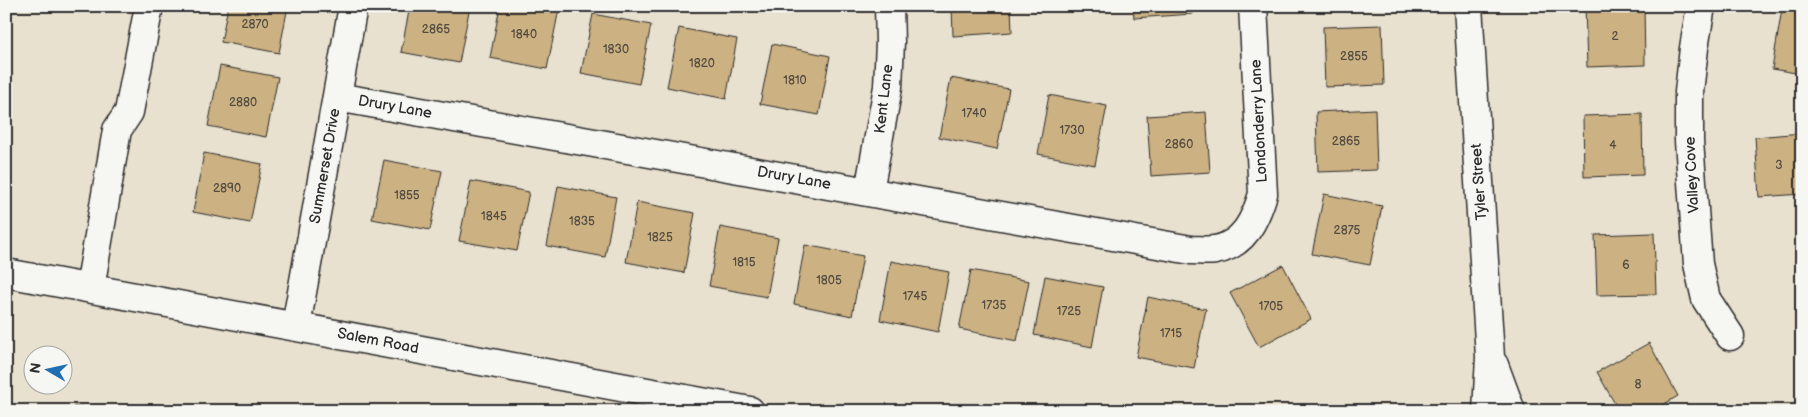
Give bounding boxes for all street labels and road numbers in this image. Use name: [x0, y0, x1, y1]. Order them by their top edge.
street label: Londonderry Lane: [1246, 59, 1272, 183]
street label: Kent Lane: [870, 63, 898, 135]
street label: Drury Lane: [357, 91, 434, 123]
street label: Summerset Drive: [306, 107, 345, 225]
street label: Valley Cove: [1680, 136, 1703, 214]
street label: Tyler Street: [1467, 143, 1491, 221]
street label: Drury Lane: [756, 162, 833, 194]
street label: Salem Road: [336, 324, 420, 358]

